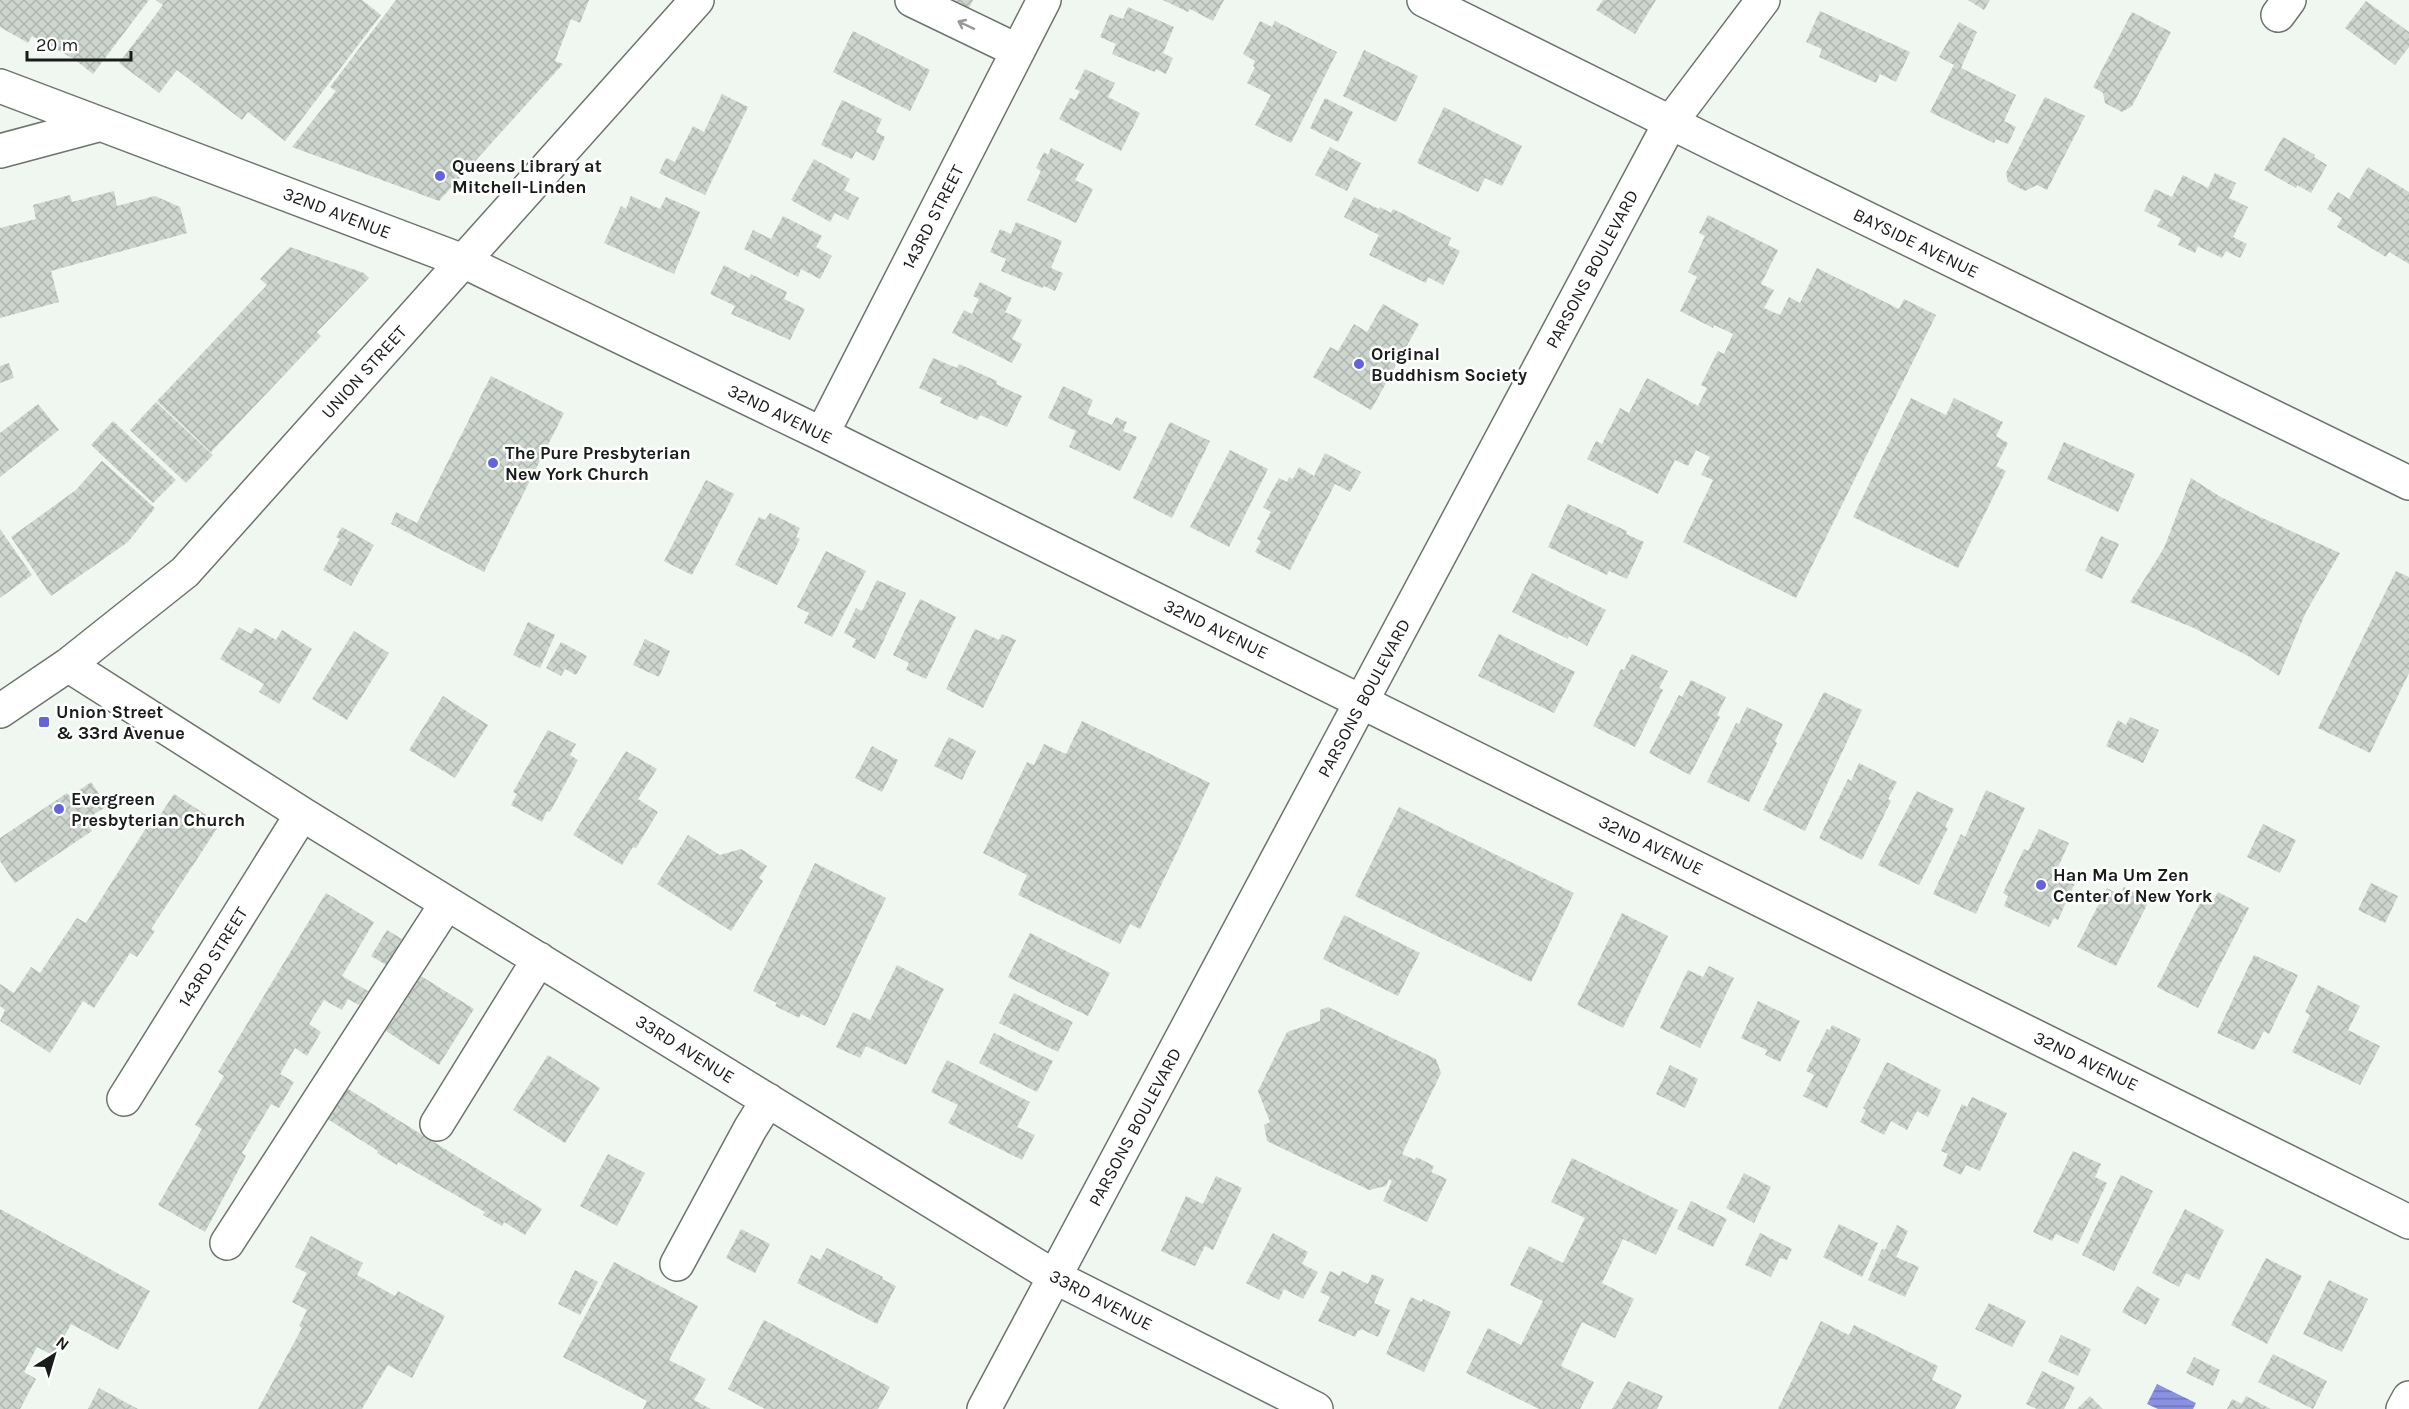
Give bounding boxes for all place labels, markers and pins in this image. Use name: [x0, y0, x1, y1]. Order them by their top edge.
place label: Queens Library at Mitchell-Linden: [452, 155, 602, 198]
marker: Queens Library at Mitchell-Linden: [433, 169, 447, 183]
place label: Original Buddhism Society: [1371, 343, 1527, 386]
marker: Original Buddhism Society: [1352, 357, 1366, 371]
place label: The Pure Presbyterian New York Church: [505, 442, 691, 485]
marker: The Pure Presbyterian New York Church: [486, 456, 500, 470]
place label: Union Street & 33rd Avenue: [56, 701, 185, 744]
marker: Union Street & 33rd Avenue: [37, 715, 51, 729]
place label: Evergreen Presbyterian Church: [71, 788, 245, 831]
marker: Evergreen Presbyterian Church: [52, 802, 66, 816]
place label: Han Ma Um Zen Center of New York: [2053, 864, 2213, 907]
marker: Han Ma Um Zen Center of New York: [2034, 878, 2048, 892]

